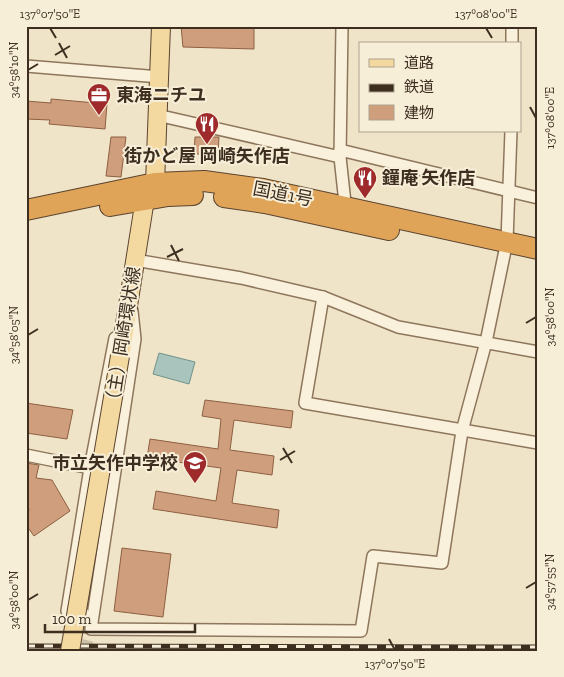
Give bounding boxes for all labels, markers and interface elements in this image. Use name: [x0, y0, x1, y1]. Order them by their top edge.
text: 137°07'50"E: [20, 7, 80, 21]
text: 137°08'00"E: [455, 7, 517, 21]
text: 34°58'10"N: [7, 42, 21, 98]
legend: [359, 42, 522, 132]
text: 道路: [404, 54, 434, 72]
text: 鉄道: [404, 78, 434, 96]
office icon: 東海ニチユ: [86, 82, 112, 116]
place label: 東海ニチユ: [116, 84, 206, 106]
text: 137°08'00"E: [543, 87, 557, 149]
text: 建物: [404, 104, 434, 122]
restaurant icon: 街かど屋 岡崎矢作店: [194, 111, 220, 145]
place label: 街かど屋 岡崎矢作店: [124, 145, 290, 167]
restaurant icon: 鐘庵 矢作店: [352, 165, 378, 199]
place label: 鐘庵 矢作店: [381, 167, 475, 189]
street label: 国道1号: [251, 177, 315, 211]
street label: （主）岡崎環状線: [101, 265, 145, 411]
text: 34°58'00"N: [543, 287, 557, 346]
text: 34°58'05"N: [7, 306, 21, 364]
school or university icon: 市立矢作中学校: [182, 450, 208, 484]
place label: 市立矢作中学校: [52, 452, 178, 474]
text: 34°57'55"N: [543, 554, 557, 610]
text: 34°58'00"N: [7, 570, 21, 629]
scale bar: [45, 602, 195, 634]
text: 100 m: [52, 610, 91, 628]
text: 137°07'50"E: [365, 657, 425, 671]

